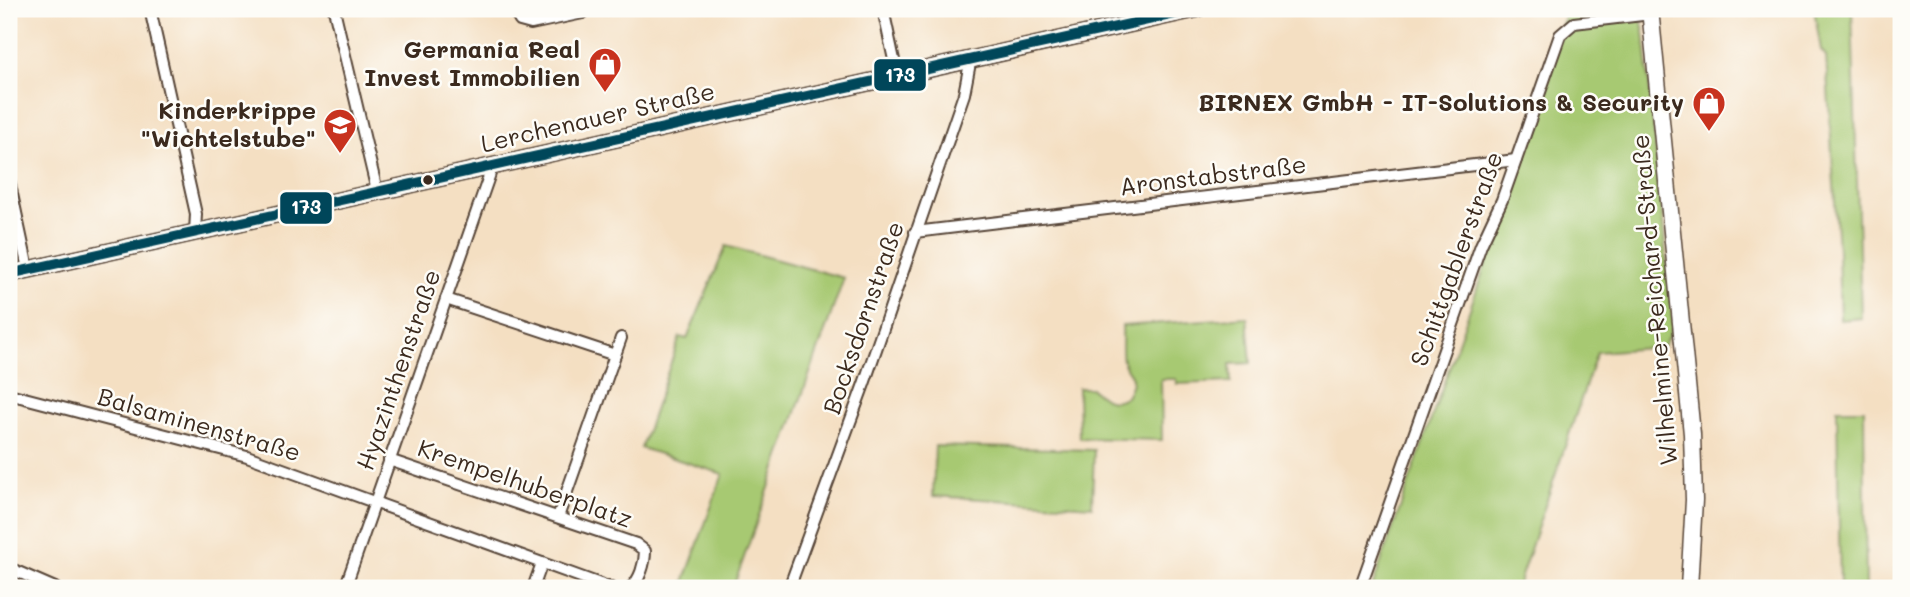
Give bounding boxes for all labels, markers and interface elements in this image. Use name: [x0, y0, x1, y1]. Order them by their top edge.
place label: Germania Real Invest Immobilien: [364, 33, 580, 92]
shop icon: Germania Real Invest Immobilien: [586, 45, 624, 94]
line badge: 173: [873, 58, 927, 92]
text: 173: [885, 62, 915, 87]
street label: Lerchenauer Straße: [478, 75, 718, 159]
shop icon: BIRNEX GmbH - IT-Solutions & Security: [1690, 84, 1728, 133]
place label: BIRNEX GmbH - IT-Solutions & Security: [1198, 86, 1684, 117]
place label: Kinderkrippe "Wichtelstube": [141, 94, 316, 153]
school or university icon: Kinderkrippe "Wichtelstube": [321, 106, 359, 155]
street label: Wilhelmine-Reichard-Straße: [1624, 133, 1683, 467]
street label: Schittgablerstraße: [1402, 147, 1509, 370]
street label: Aronstabstraße: [1118, 148, 1308, 201]
unlabelled marker: [421, 173, 435, 187]
line badge: 173: [279, 191, 333, 225]
text: 173: [291, 194, 321, 219]
street label: Bocksdornstraße: [815, 217, 910, 418]
street label: Hyazinthenstraße: [349, 265, 446, 474]
street label: Balsaminenstraße: [94, 380, 304, 467]
street label: Krempelhuberplatz: [414, 431, 637, 534]

